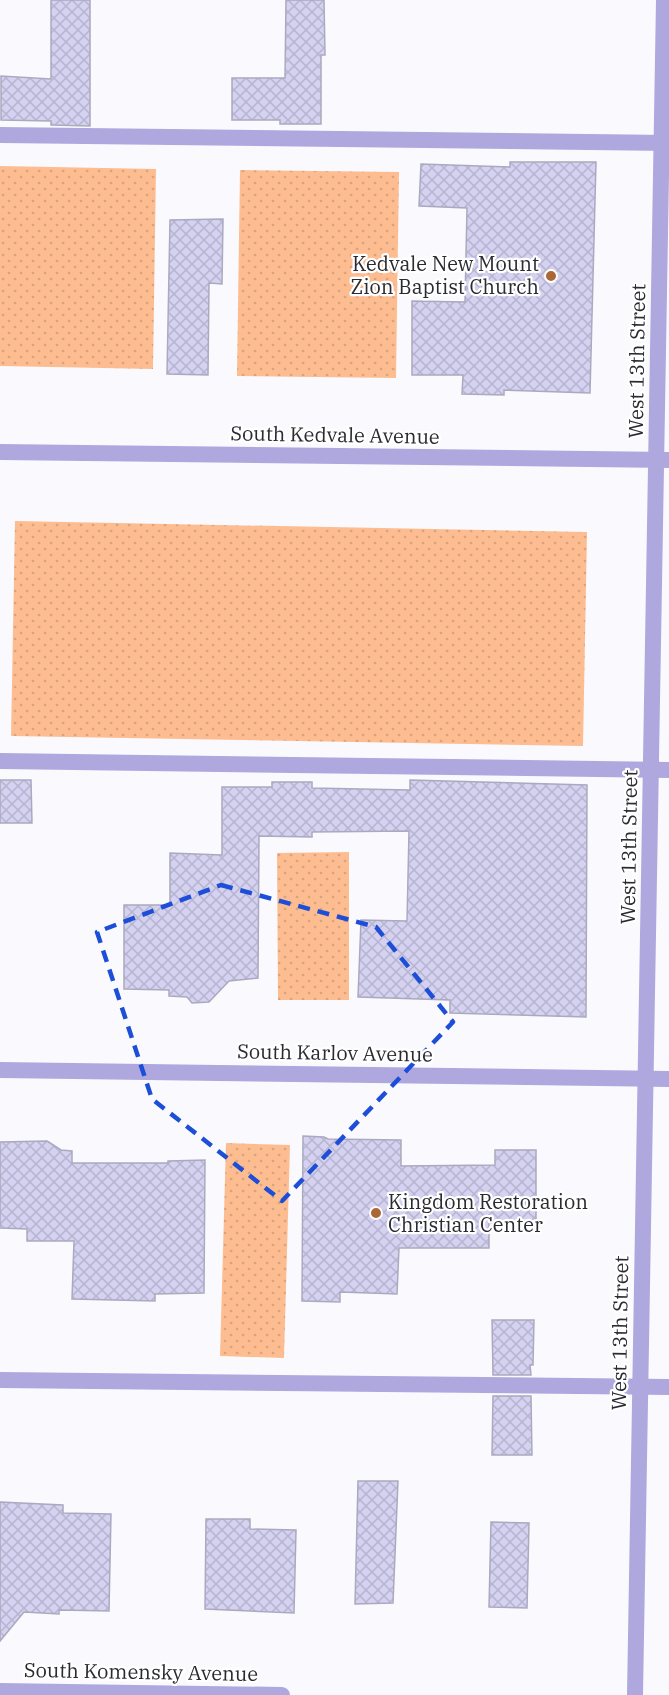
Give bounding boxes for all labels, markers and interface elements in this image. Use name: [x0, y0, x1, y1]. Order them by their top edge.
place label: Kedvale New Mount Zion Baptist Church: [351, 250, 539, 300]
marker: Kedvale New Mount Zion Baptist Church: [544, 269, 558, 283]
street label: West 13th Street: [622, 283, 651, 439]
street label: South Kedvale Avenue: [230, 419, 440, 450]
street label: West 13th Street: [614, 769, 643, 925]
street label: South Karlov Avenue: [237, 1037, 433, 1068]
place label: Kingdom Restoration Christian Center: [388, 1188, 588, 1238]
marker: Kingdom Restoration Christian Center: [369, 1206, 383, 1220]
street label: West 13th Street: [605, 1255, 634, 1411]
street label: South Komensky Avenue: [24, 1656, 258, 1687]

